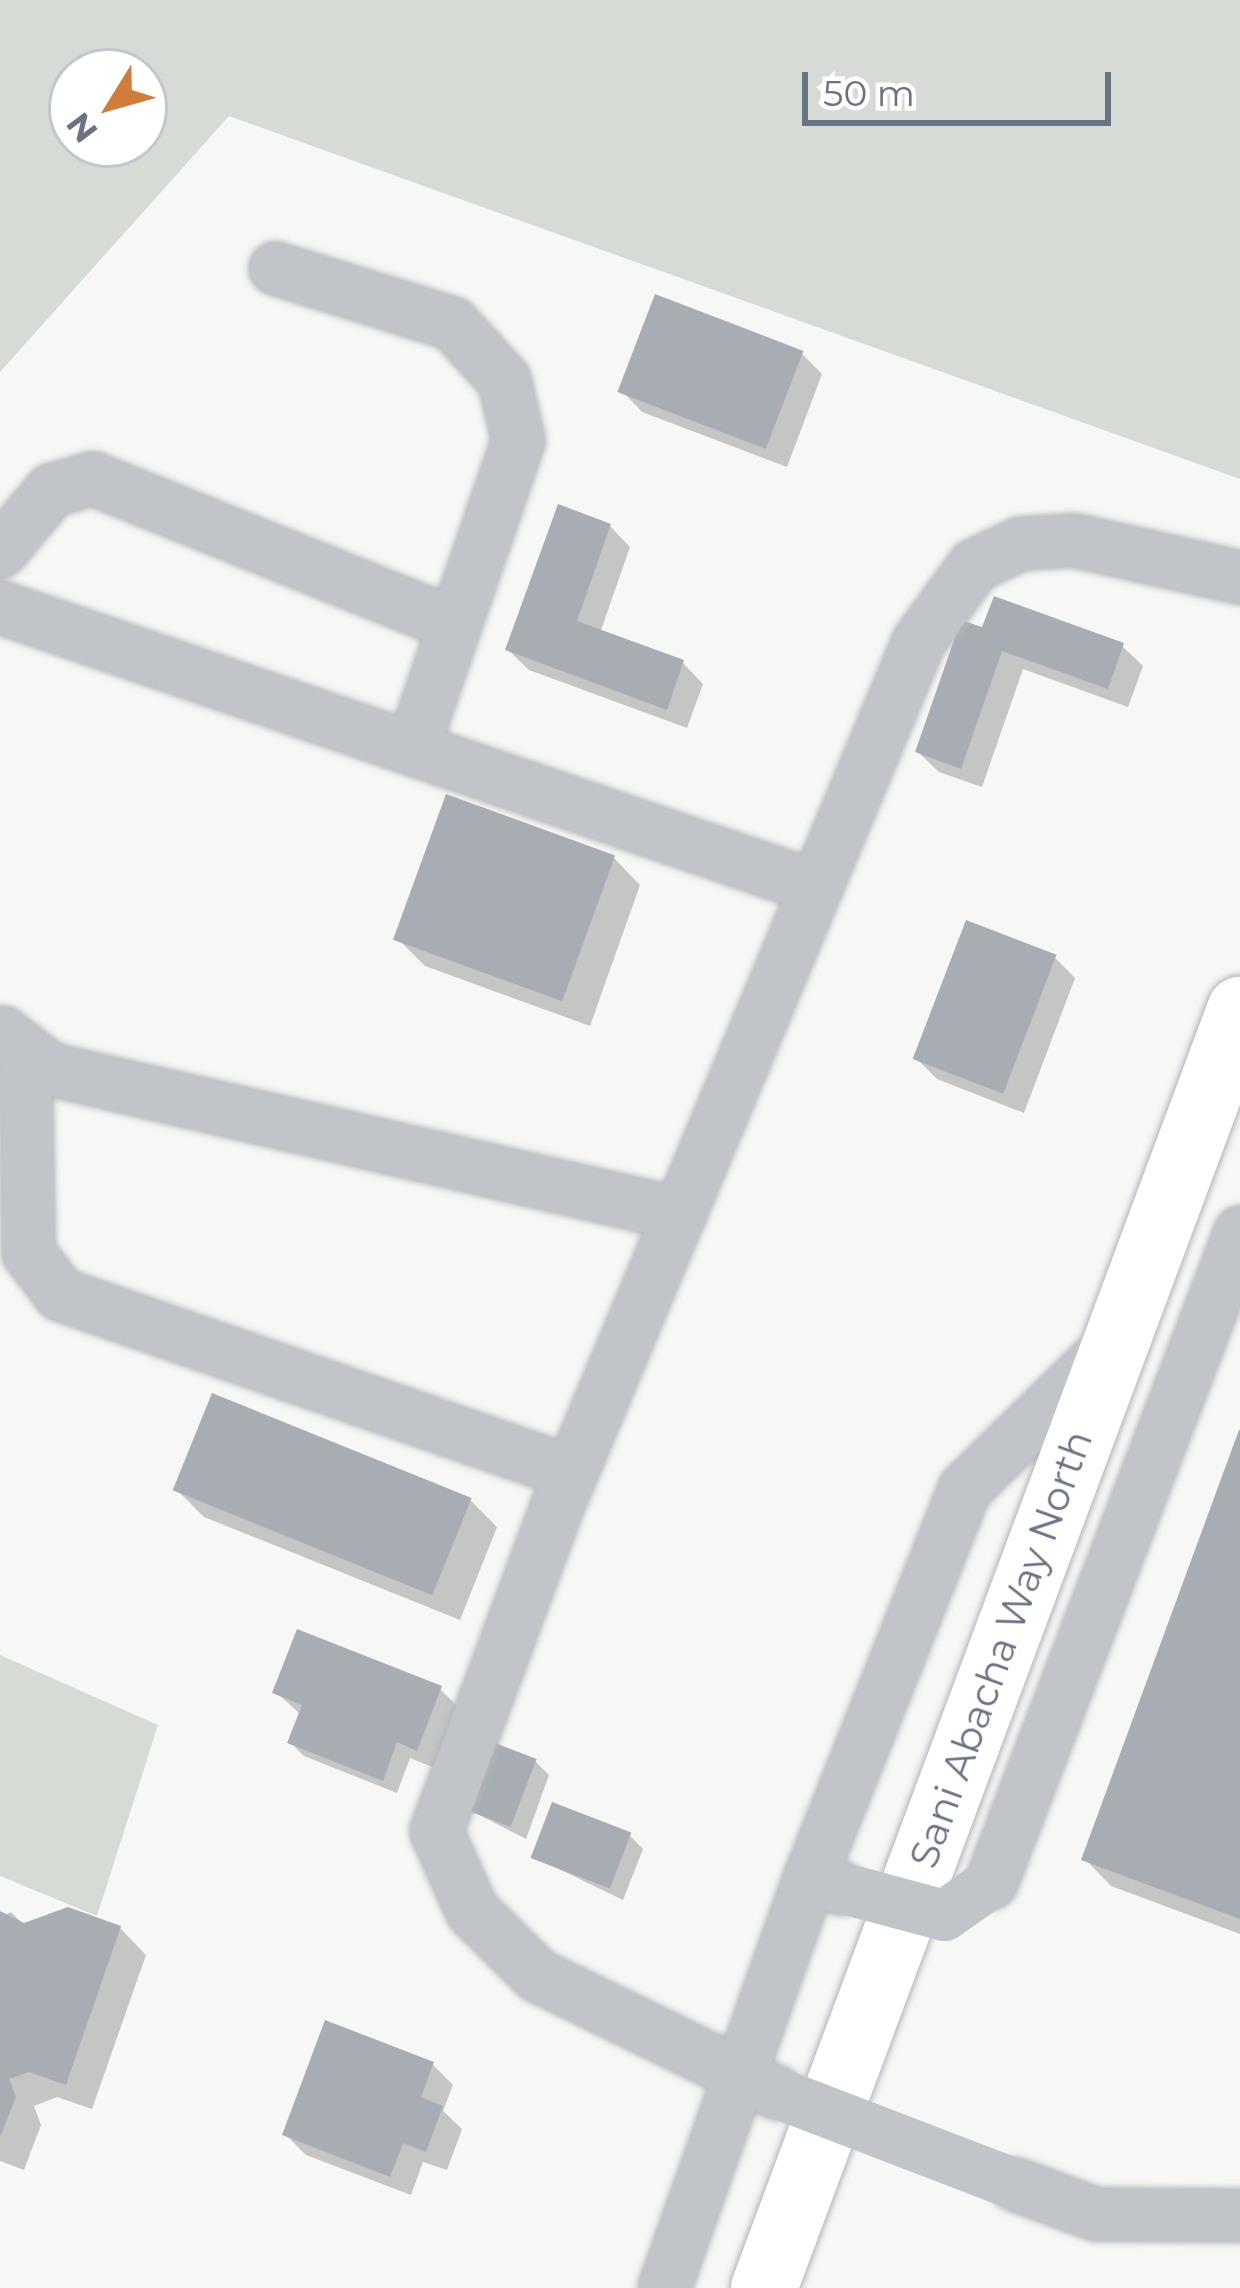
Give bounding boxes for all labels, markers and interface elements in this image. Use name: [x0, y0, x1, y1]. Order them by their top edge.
north arrow: [48, 48, 168, 168]
scale bar: [808, 48, 1117, 122]
text: 50 m: [823, 71, 915, 115]
text: N: [58, 105, 106, 151]
street label: Sani Abacha Way North: [900, 1424, 1102, 1874]

